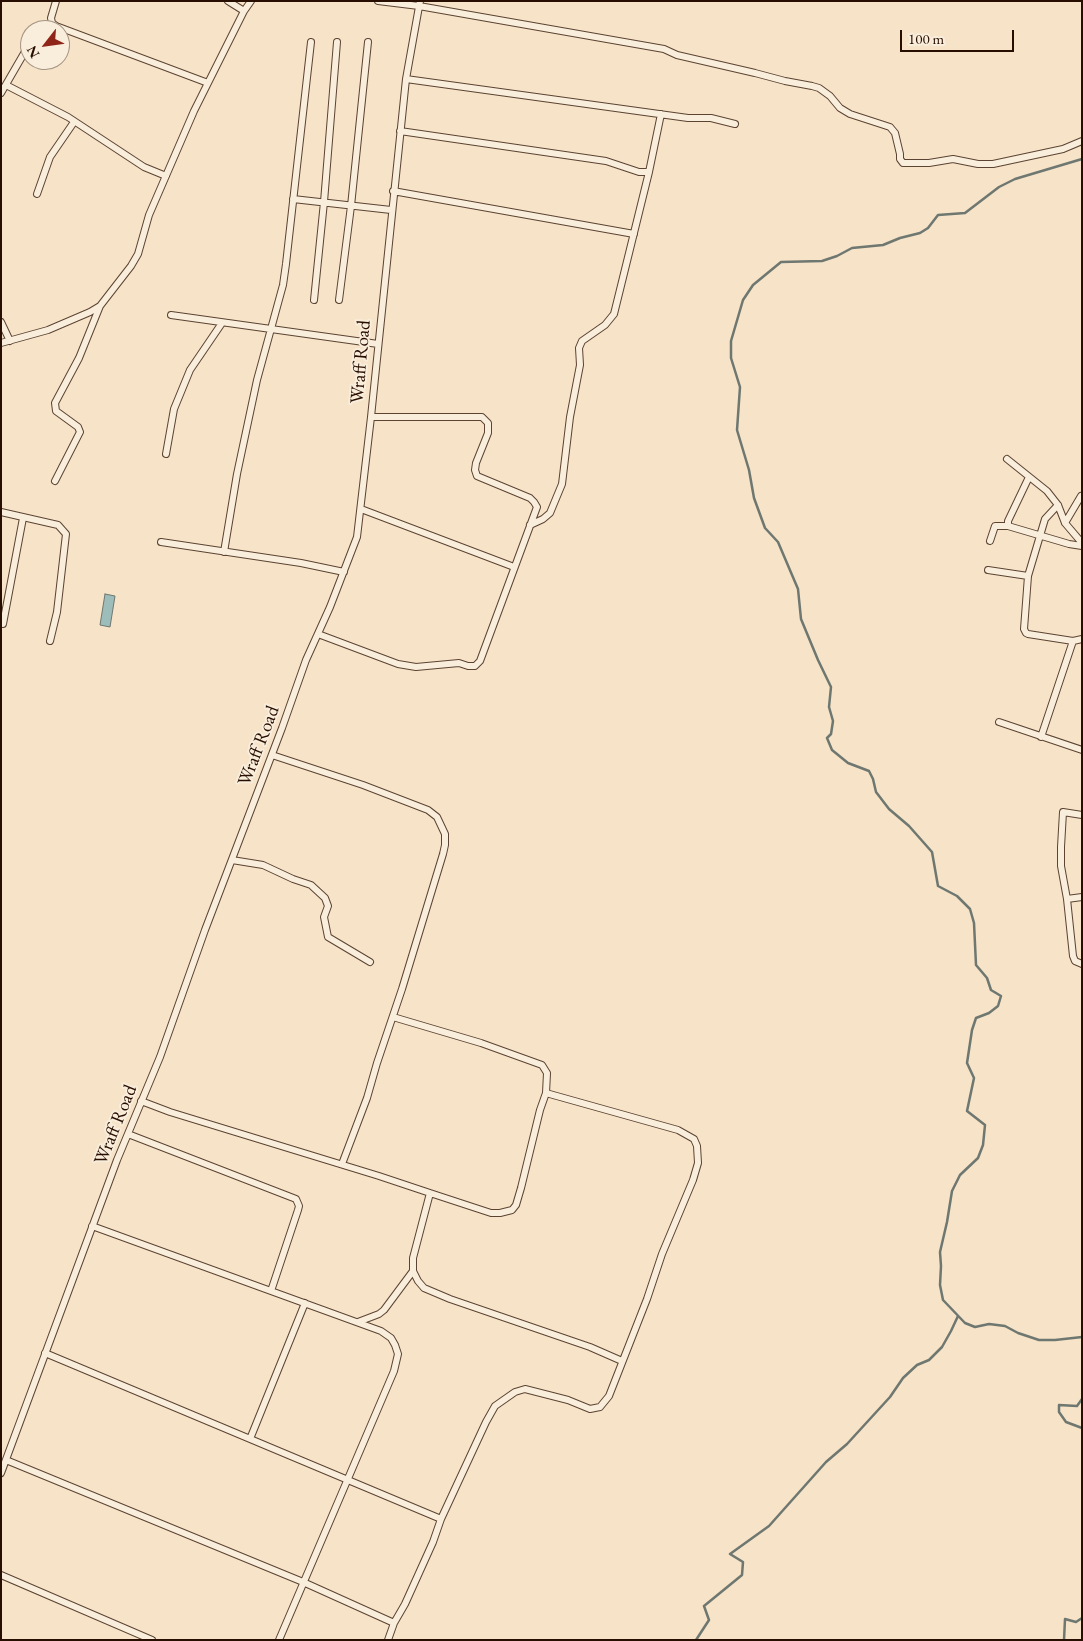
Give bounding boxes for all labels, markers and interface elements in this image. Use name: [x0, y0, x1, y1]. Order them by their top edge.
north arrow: [20, 20, 70, 70]
scale bar: [903, 20, 1017, 52]
text: 100 m: [908, 29, 944, 48]
text: N: [22, 43, 44, 61]
street label: Wraff Road: [346, 319, 376, 405]
street label: Wraff Road: [233, 703, 285, 789]
street label: Wraff Road: [90, 1082, 142, 1168]

